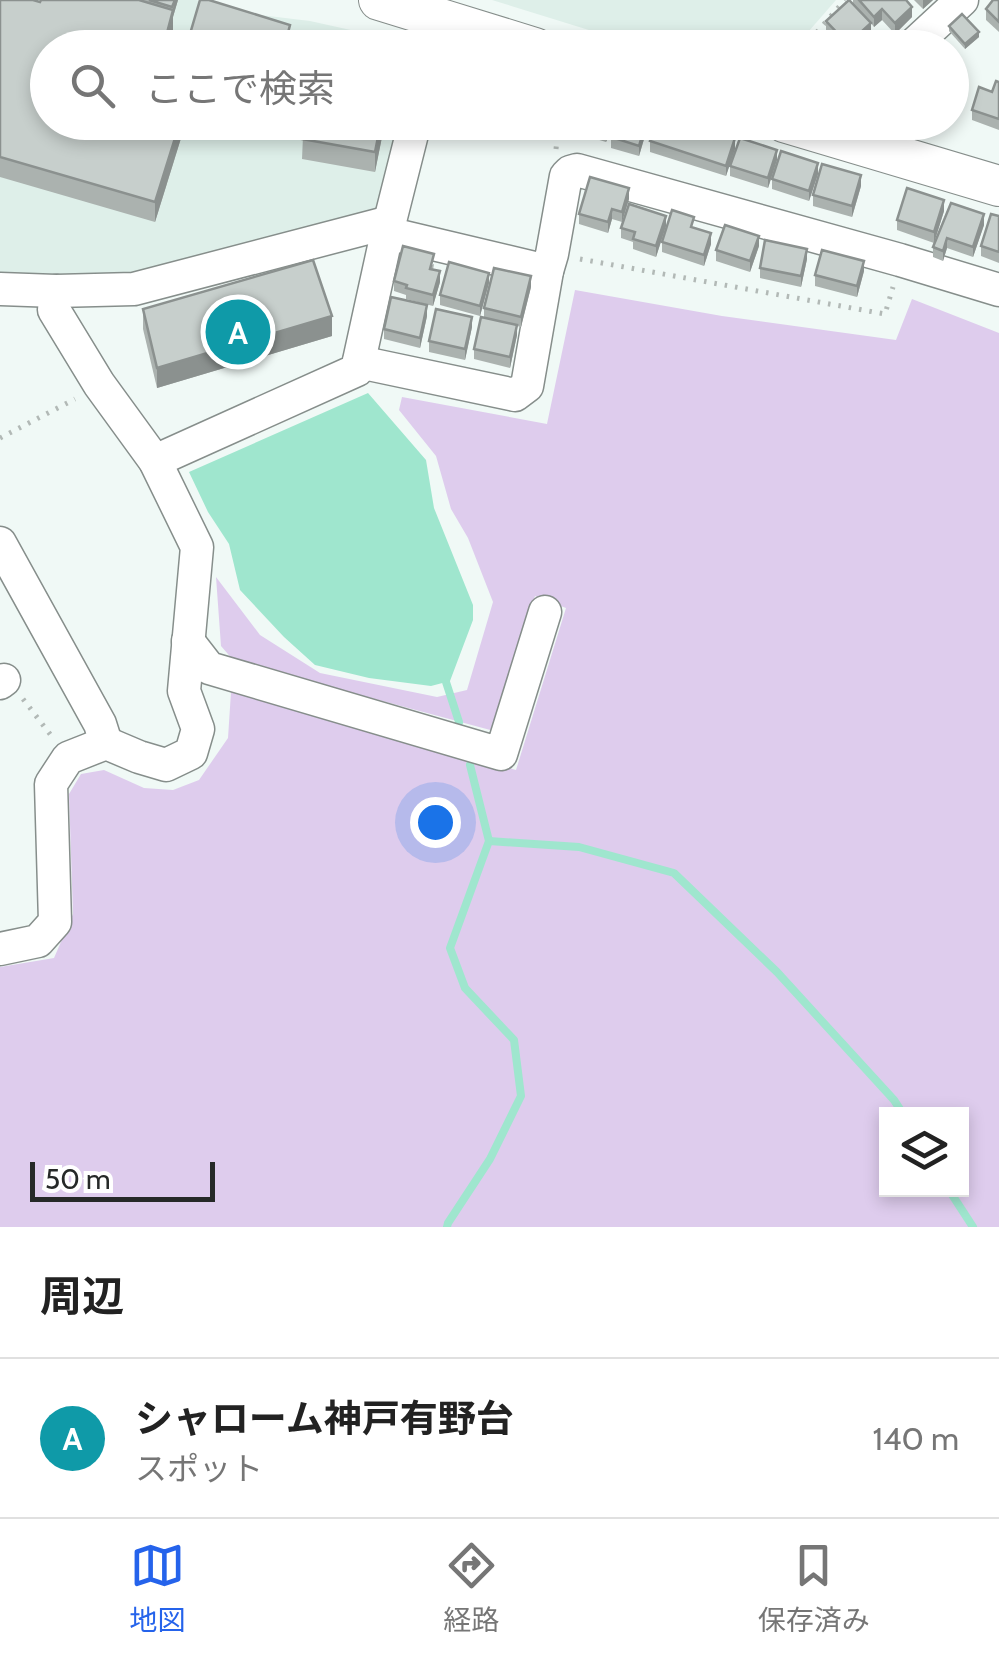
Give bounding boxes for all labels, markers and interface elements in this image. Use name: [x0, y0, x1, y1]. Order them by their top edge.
search box: [30, 30, 969, 140]
icon: search: [65, 58, 120, 113]
text: ここで検索: [145, 65, 335, 112]
pin: A: [206, 294, 270, 370]
your location: [410, 797, 461, 848]
map controls: [879, 1107, 969, 1197]
button: layers: [879, 1107, 969, 1197]
scale bar: [30, 1157, 215, 1202]
text: 50 m: [45, 1162, 111, 1196]
text: 周辺: [40, 1270, 124, 1322]
text: シャローム神戸有野台: [135, 1395, 514, 1442]
text: A: [62, 1419, 83, 1458]
text: 140 m: [872, 1419, 959, 1458]
text: スポット: [135, 1449, 263, 1488]
tab: 地図: [129, 1538, 185, 1638]
tab: 経路: [443, 1538, 500, 1638]
tab: 保存済み: [758, 1538, 870, 1638]

